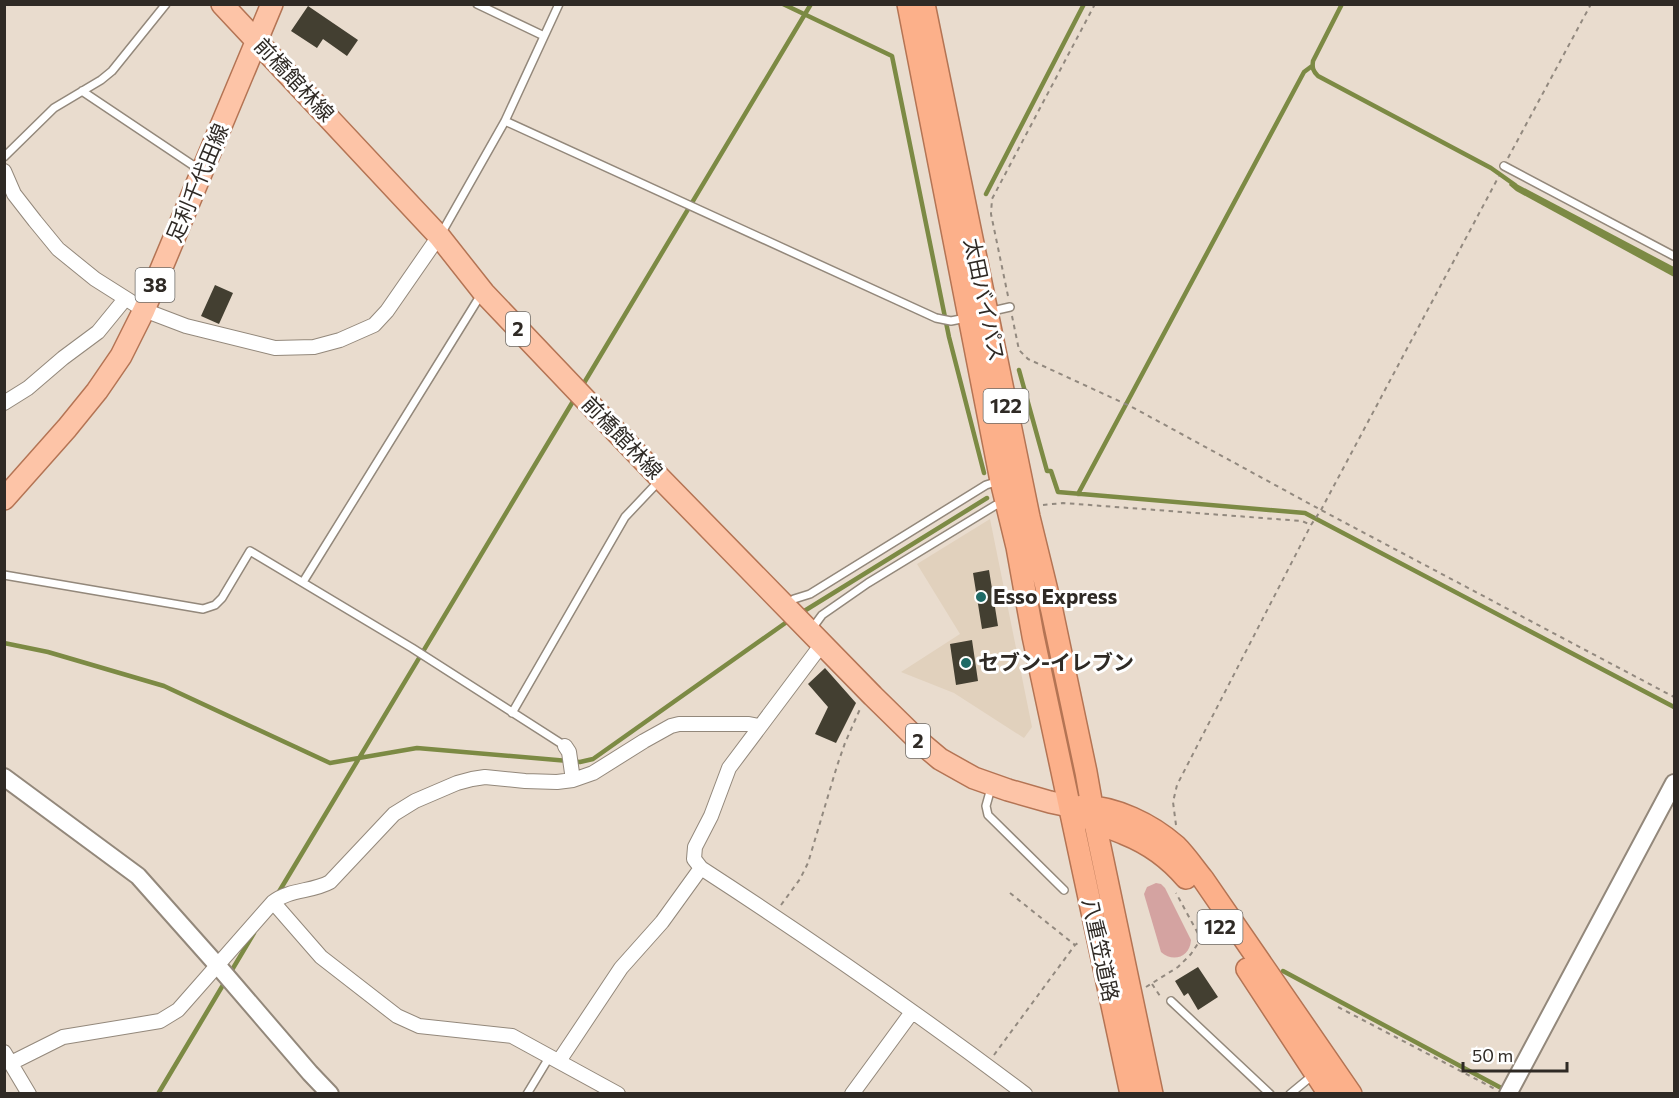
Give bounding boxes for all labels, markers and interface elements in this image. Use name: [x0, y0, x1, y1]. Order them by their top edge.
street label: 前橋館林線: [250, 32, 340, 126]
street label: 足利千代田線: [160, 120, 233, 245]
street label: 太田バイパス: [960, 236, 1011, 364]
road number: 38: [136, 268, 174, 302]
road number: 2: [506, 312, 530, 346]
road number: 122: [984, 389, 1028, 423]
street label: 前橋館林線: [578, 391, 669, 483]
place label: Esso Express: [993, 583, 1117, 608]
marker: Esso Express: [974, 590, 988, 604]
place label: セブン-イレブン: [978, 649, 1134, 674]
marker: セブン-イレブン: [959, 656, 973, 670]
road number: 2: [906, 724, 930, 758]
street label: 八重笠道路: [1078, 896, 1125, 1004]
road number: 122: [1198, 910, 1242, 944]
scale bar: [1463, 1035, 1566, 1073]
text: 50 m: [1472, 1044, 1513, 1066]

